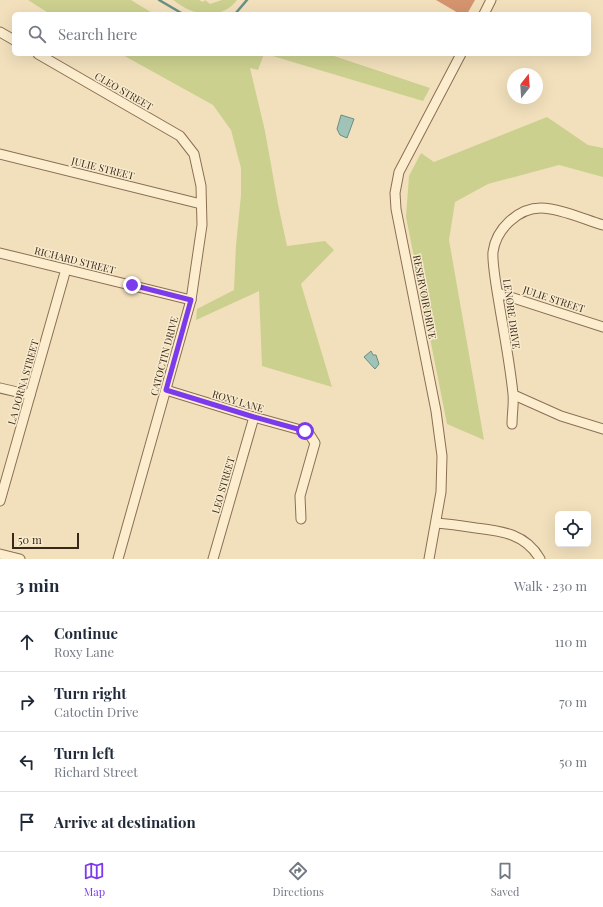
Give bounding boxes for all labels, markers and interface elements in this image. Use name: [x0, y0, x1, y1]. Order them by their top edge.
search box: [12, 12, 591, 56]
icon: search: [26, 23, 48, 45]
text: Search here: [58, 24, 137, 44]
north arrow: [507, 68, 543, 104]
street label: CLEO STREET: [92, 69, 156, 113]
street label: JULIE STREET: [69, 153, 136, 183]
street label: RICHARD STREET: [33, 243, 117, 277]
street label: RESERVOIR DRIVE: [410, 254, 440, 340]
route end: [123, 276, 141, 294]
street label: LENORE DRIVE: [500, 278, 524, 350]
street label: JULIE STREET: [520, 282, 587, 316]
street label: CATOCTIN DRIVE: [147, 315, 181, 397]
street label: LA DORNA STREET: [4, 338, 42, 426]
street label: ROXY LANE: [211, 387, 265, 415]
route start: [296, 422, 314, 440]
street label: LEO STREET: [208, 455, 238, 515]
map controls: [555, 511, 591, 547]
button: locate: [555, 511, 591, 547]
scale bar: [12, 531, 79, 550]
text: 50 m: [18, 532, 42, 547]
text: 3 min: [16, 574, 59, 596]
text: Walk · 230 m: [514, 577, 587, 594]
text: Continue: [54, 623, 118, 643]
icon: ahead: [16, 631, 38, 653]
text: 110 m: [555, 633, 587, 650]
text: Roxy Lane: [54, 643, 114, 660]
text: Turn right: [54, 683, 127, 703]
icon: right: [16, 691, 38, 713]
text: 70 m: [559, 693, 587, 710]
text: Catoctin Drive: [54, 703, 139, 720]
text: Turn left: [54, 743, 115, 763]
icon: left: [16, 751, 38, 773]
text: 50 m: [559, 753, 587, 770]
text: Richard Street: [54, 763, 138, 780]
icon: arrive: [16, 811, 38, 833]
text: Arrive at destination: [54, 812, 196, 832]
tab: Map: [83, 860, 105, 899]
tab: Directions: [272, 860, 324, 899]
tab: Saved: [491, 860, 519, 899]

